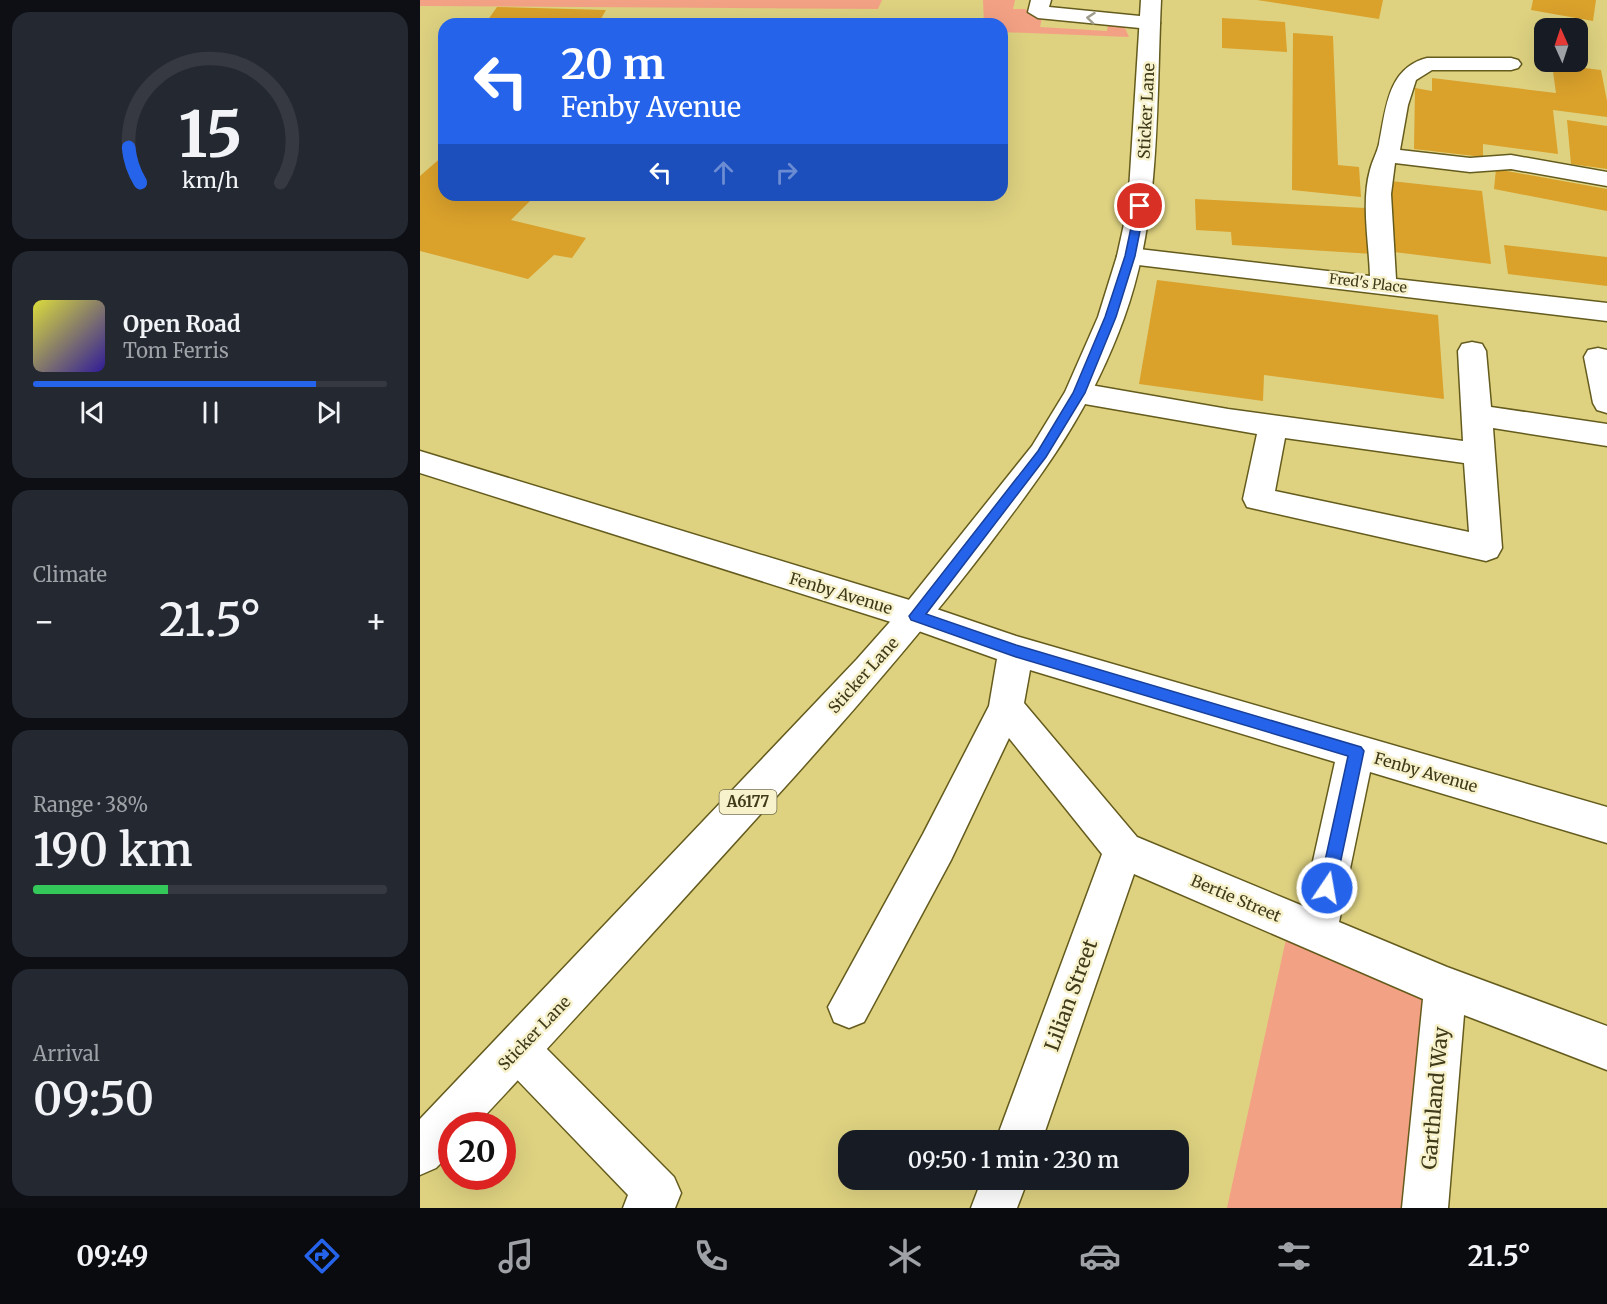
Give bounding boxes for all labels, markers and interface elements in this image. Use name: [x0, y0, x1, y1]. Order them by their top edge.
one-way arrow: [1087, 12, 1096, 25]
north arrow: [1534, 18, 1588, 72]
map controls: [1534, 18, 1588, 72]
text: 20 m: [561, 38, 665, 90]
icon: left: [462, 42, 540, 120]
street label: Sticker Lane: [1134, 63, 1158, 159]
text: Fenby Avenue: [561, 90, 741, 124]
text: 15: [178, 96, 242, 174]
icon: left: [644, 156, 677, 189]
icon: ahead: [707, 156, 740, 189]
icon: right: [770, 156, 803, 189]
text: km/h: [182, 167, 238, 194]
pin: [1114, 180, 1165, 231]
icon: arrive: [1123, 189, 1156, 222]
street label: Fred's Place: [1328, 269, 1408, 297]
text: Open Road: [123, 310, 241, 338]
text: Tom Ferris: [123, 338, 229, 363]
icon: previous: [76, 396, 109, 429]
icon: pause: [194, 396, 227, 429]
icon: next: [312, 396, 345, 429]
text: Climate: [33, 562, 107, 587]
street label: Fenby Avenue: [787, 568, 895, 618]
text: 21.5°: [159, 592, 261, 648]
text: −: [33, 601, 55, 642]
text: +: [365, 601, 387, 642]
street label: Sticker Lane: [824, 633, 902, 717]
street label: Fenby Avenue: [1372, 748, 1480, 796]
road number: A6177: [720, 790, 776, 814]
text: Range · 38%: [33, 792, 148, 817]
text: 190 km: [33, 822, 193, 878]
position arrow: [1295, 856, 1359, 920]
street label: Bertie Street: [1188, 870, 1285, 926]
street label: Lilian Street: [1039, 935, 1102, 1054]
street label: Sticker Lane: [494, 992, 574, 1074]
street label: Garthland Way: [1416, 1025, 1453, 1170]
text: Arrival: [33, 1041, 100, 1066]
text: 09:50: [33, 1071, 154, 1127]
speed limit sign: 20: [438, 1112, 516, 1190]
text: 09:50 · 1 min · 230 m: [908, 1146, 1119, 1174]
icon: directions: [301, 1235, 343, 1277]
icon: music: [495, 1235, 537, 1277]
icon: phone: [690, 1235, 732, 1277]
icon: climate: [884, 1235, 926, 1277]
icon: car: [1079, 1235, 1121, 1277]
icon: filters: [1273, 1235, 1315, 1277]
text: 09:49: [76, 1239, 148, 1273]
text: 21.5°: [1468, 1239, 1531, 1273]

